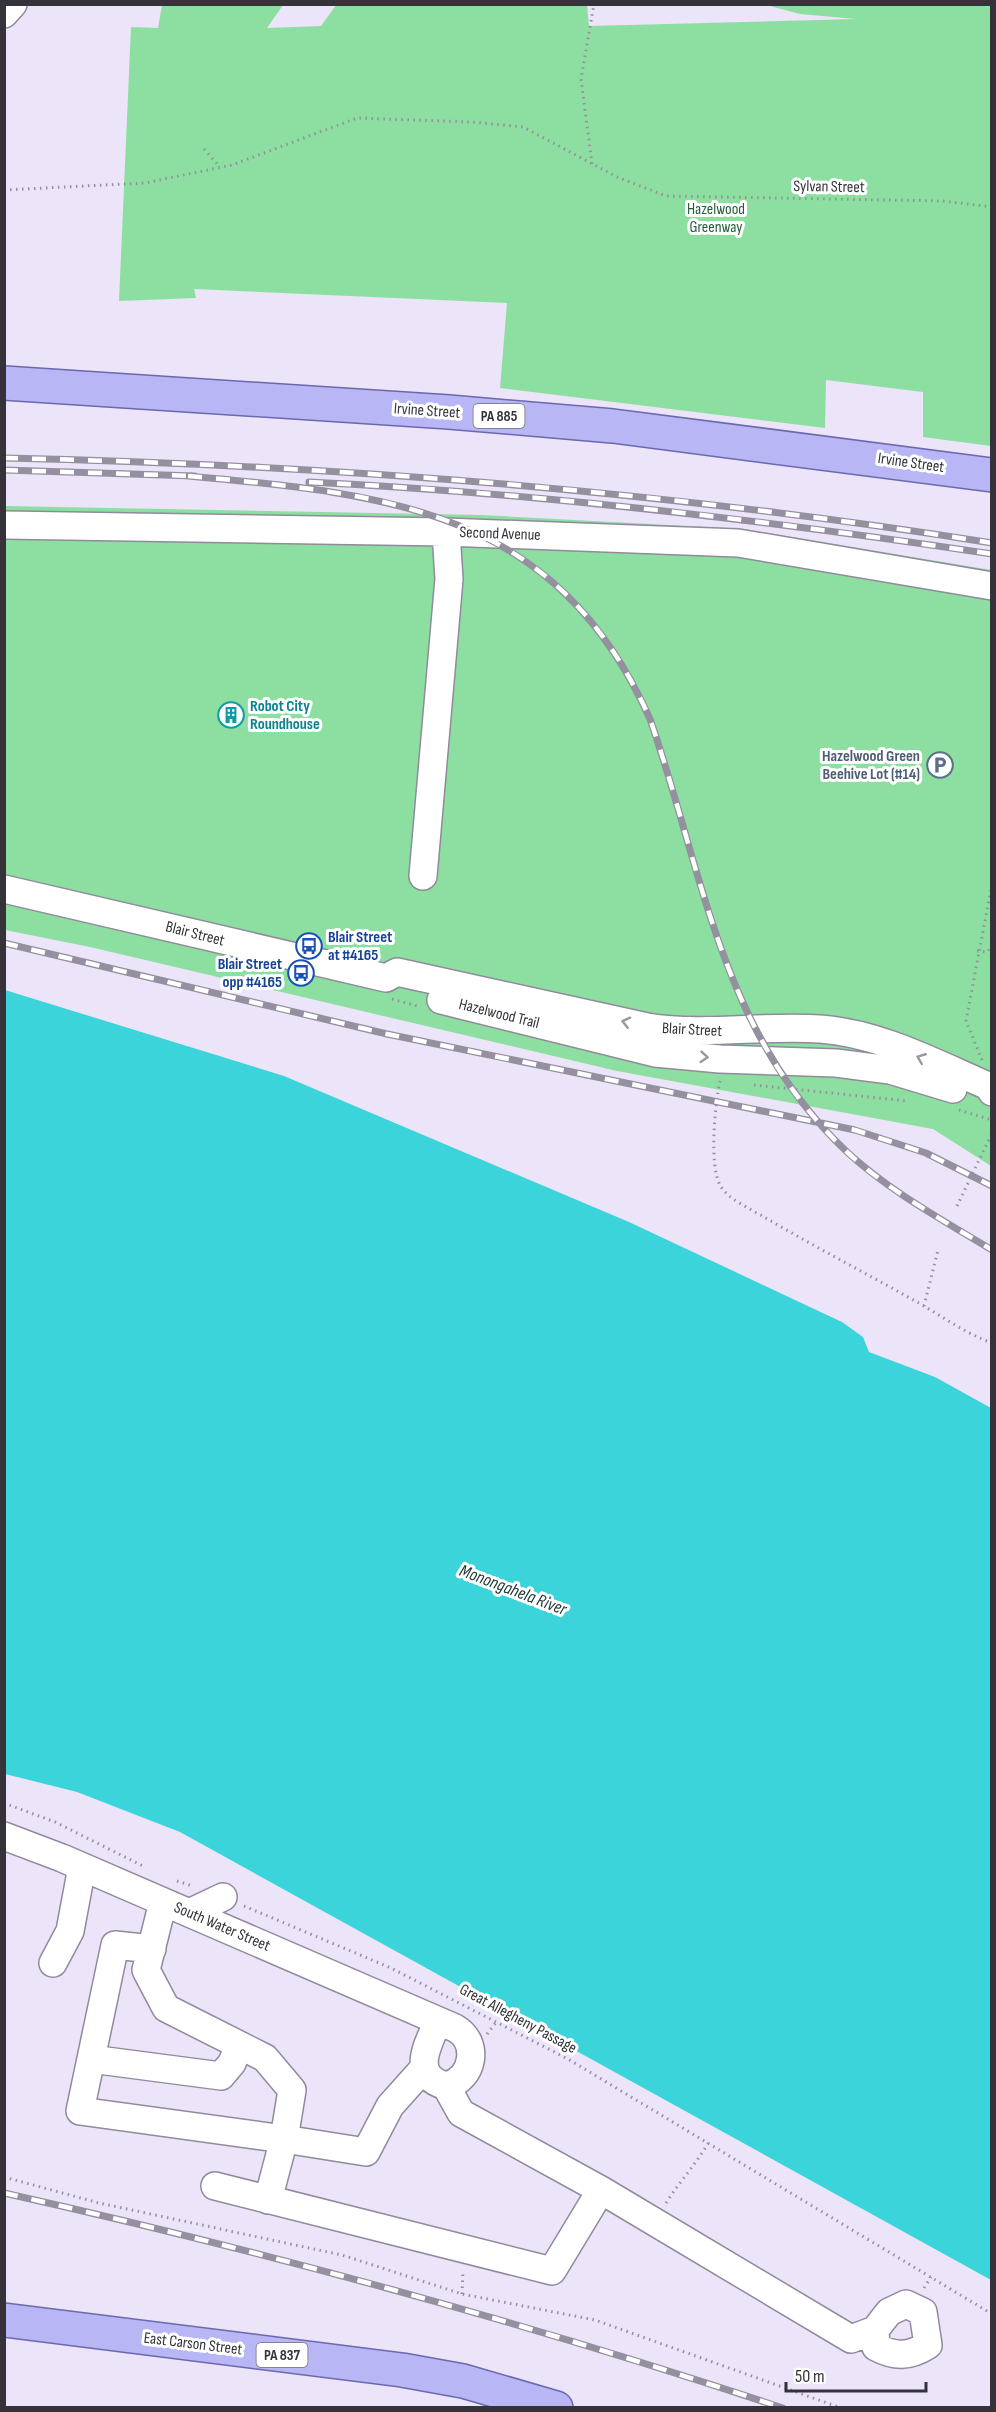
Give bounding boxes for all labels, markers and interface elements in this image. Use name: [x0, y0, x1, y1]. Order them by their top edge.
street label: Sylvan Street: [793, 177, 865, 197]
park label: Hazelwood Greenway: [687, 200, 745, 237]
street label: Irvine Street: [393, 399, 461, 423]
road number: PA 885: [474, 404, 524, 428]
street label: Irvine Street: [877, 449, 945, 477]
street label: Second Avenue: [459, 523, 541, 545]
place label: Robot City Roundhouse: [250, 697, 320, 734]
building icon: Robot City Roundhouse: [216, 700, 246, 730]
place label: Hazelwood Green Beehive Lot (#14): [822, 747, 920, 784]
parking icon: Hazelwood Green Beehive Lot (#14): [925, 750, 955, 780]
street label: Blair Street: [164, 918, 227, 951]
place label: Blair Street at #4165: [328, 928, 392, 965]
bus stop icon: Blair Street at #4165: [294, 931, 324, 961]
place label: Blair Street opp #4165: [218, 955, 282, 992]
bus stop icon: Blair Street opp #4165: [286, 958, 316, 988]
street label: Hazelwood Trail: [457, 995, 541, 1033]
one-way arrow: [622, 1016, 632, 1029]
street label: Blair Street: [661, 1019, 723, 1041]
one-way arrow: [700, 1050, 709, 1063]
one-way arrow: [916, 1053, 927, 1065]
water label: Monongahela River: [457, 1560, 570, 1620]
street label: South Water Street: [171, 1898, 273, 1956]
street label: Great Allegheny Passage: [456, 1980, 580, 2058]
street label: East Carson Street: [143, 2329, 244, 2359]
road number: PA 837: [256, 2343, 308, 2367]
scale bar: [786, 2355, 926, 2393]
text: 50 m: [795, 2366, 825, 2387]

